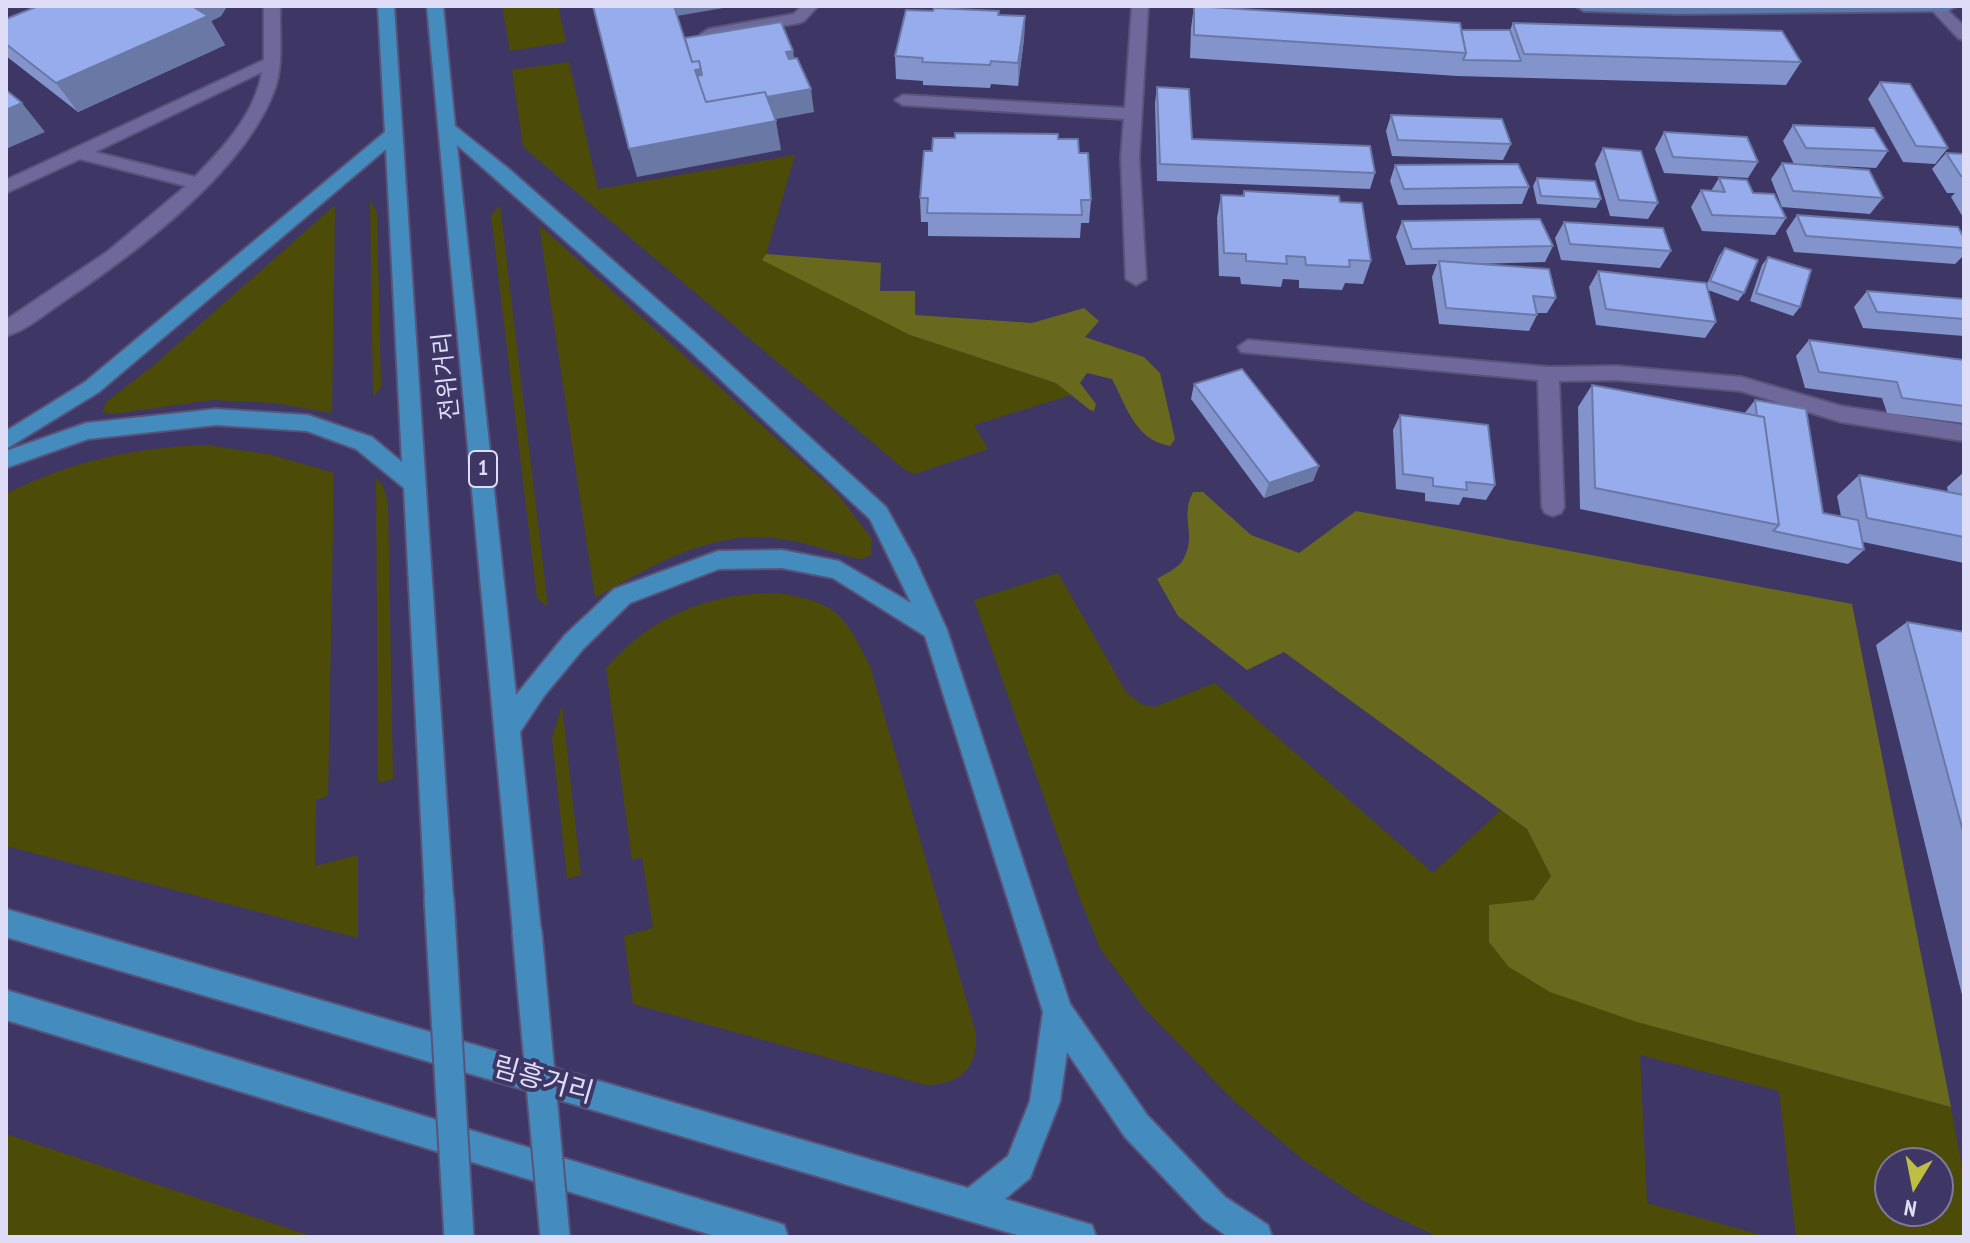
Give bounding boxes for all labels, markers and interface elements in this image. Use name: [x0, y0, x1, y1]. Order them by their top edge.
street label: 전위거리: [428, 331, 466, 421]
road number: 1: [469, 451, 497, 487]
street label: 림흥거리: [489, 1051, 597, 1111]
north arrow: [1874, 1147, 1954, 1227]
text: N: [1902, 1194, 1918, 1223]

